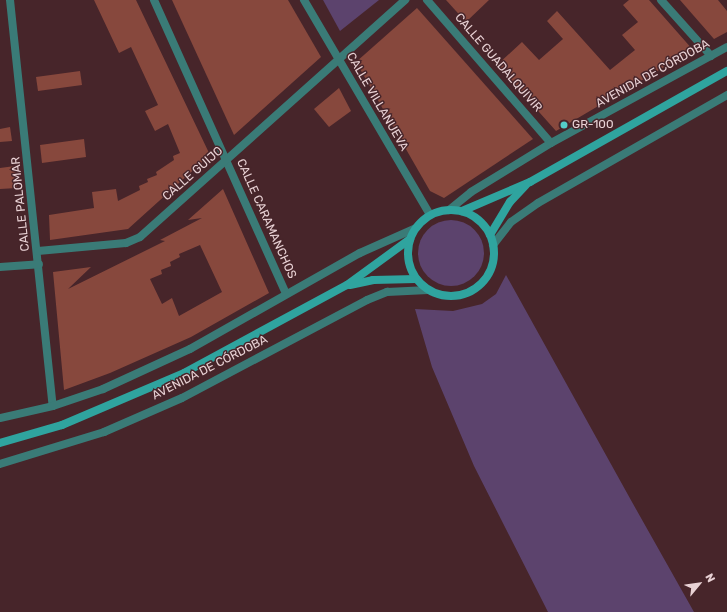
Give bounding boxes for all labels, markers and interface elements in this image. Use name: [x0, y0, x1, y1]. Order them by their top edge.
street label: CALLE GUADALQUIVIR: [451, 11, 545, 115]
street label: AVENIDA DE CÓRDOBA: [593, 37, 713, 111]
street label: CALLE VILLANUEVA: [343, 50, 411, 154]
place label: GR-100: [572, 118, 614, 132]
marker: GR-100: [559, 120, 569, 130]
street label: CALLE GUIJO: [160, 144, 226, 204]
street label: CALLE PALOMAR: [9, 156, 33, 252]
street label: CALLE CARAMANCHOS: [233, 157, 299, 281]
street label: AVENIDA DE CÓRDOBA: [150, 333, 270, 403]
north arrow: [679, 564, 719, 604]
text: N: [702, 571, 718, 585]

